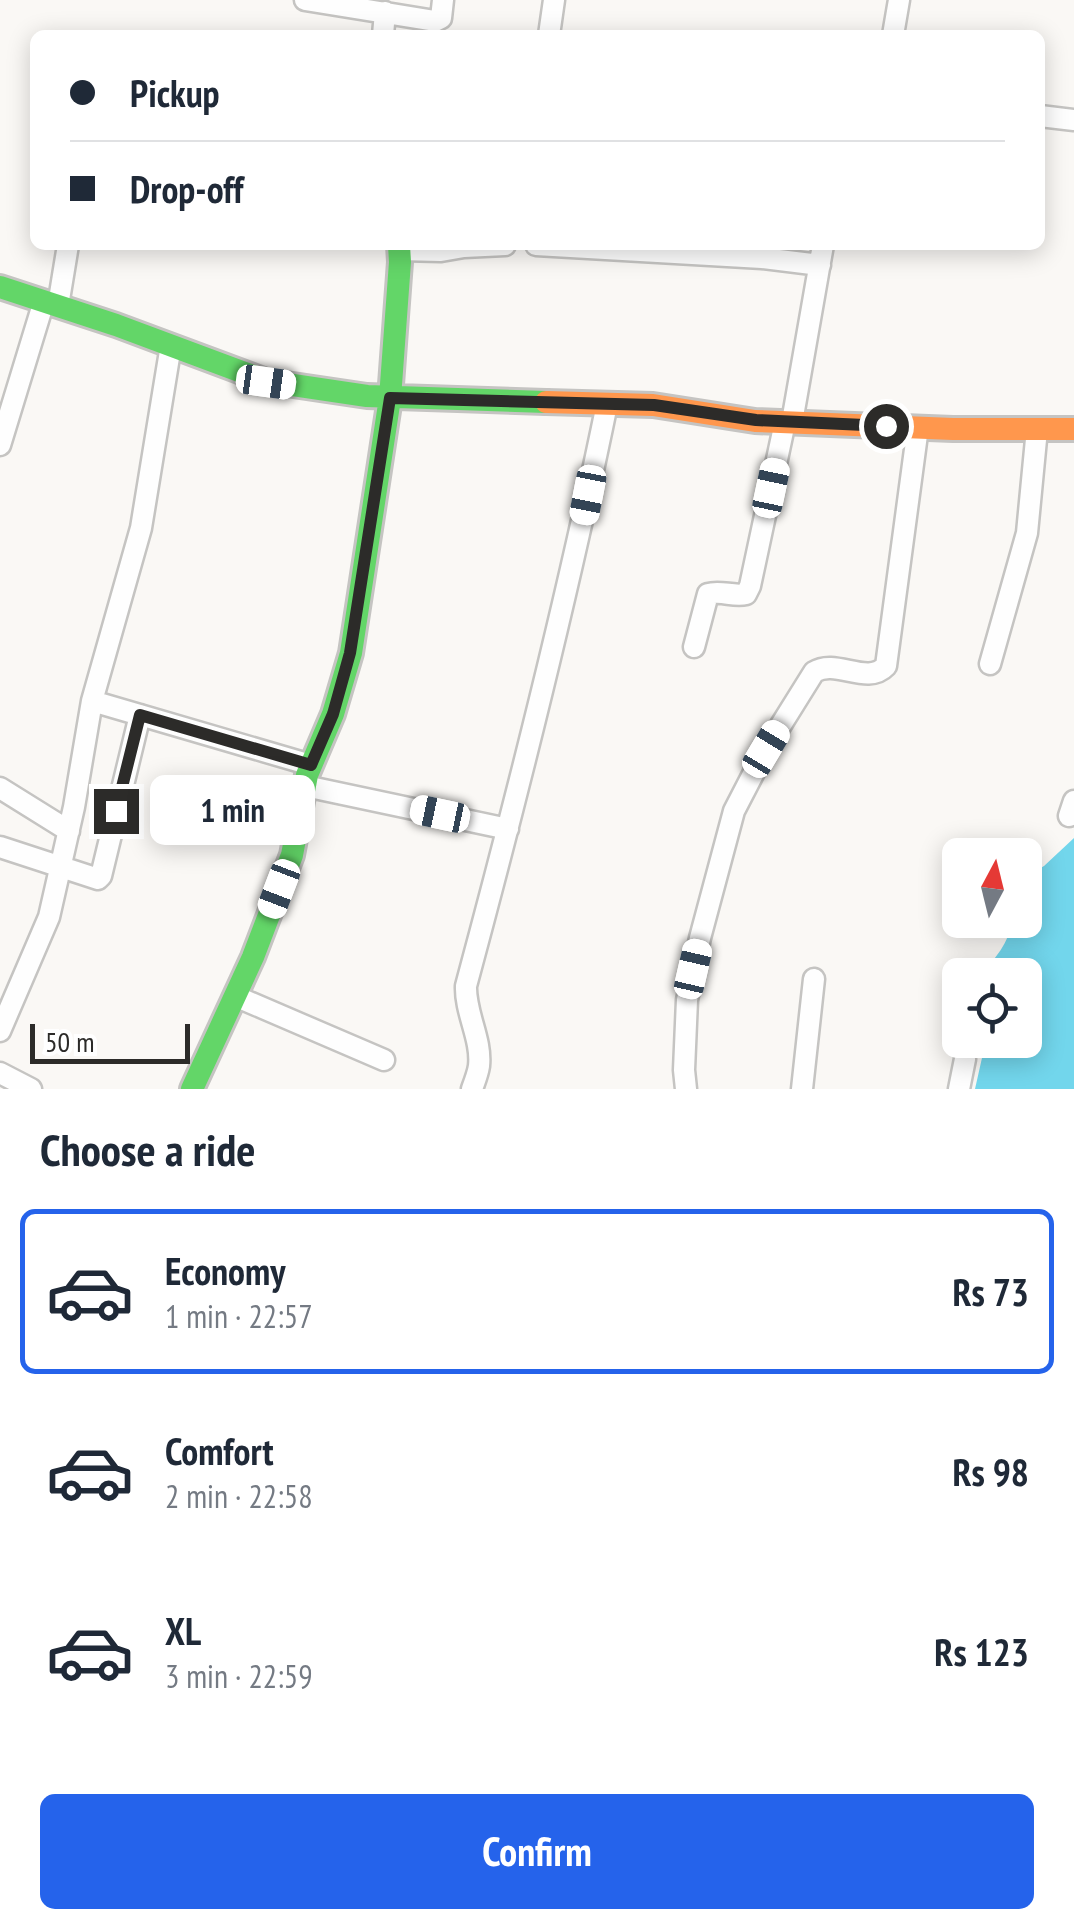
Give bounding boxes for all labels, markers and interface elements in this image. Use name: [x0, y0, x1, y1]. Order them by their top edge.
text: Pickup: [130, 68, 220, 117]
text: Drop-off: [130, 164, 244, 213]
car: [234, 363, 298, 401]
route start: [864, 404, 909, 449]
car: [750, 456, 792, 520]
car: [568, 463, 608, 527]
car: [738, 716, 794, 782]
callout: 1 min: [151, 776, 316, 846]
route end: [94, 789, 139, 834]
text: 1 min: [200, 789, 265, 831]
car: [408, 793, 472, 835]
north arrow: [942, 838, 1042, 938]
map controls: [942, 838, 1042, 1058]
car: [254, 856, 304, 922]
car: [672, 936, 714, 1002]
button: locate: [942, 958, 1042, 1058]
scale bar: [30, 1019, 190, 1064]
text: 50 m: [45, 1023, 94, 1060]
text: Choose a ride: [40, 1120, 255, 1178]
text: Economy: [165, 1246, 285, 1295]
icon: car: [45, 1247, 135, 1337]
text: Rs 73: [952, 1267, 1029, 1316]
text: 1 min · 22:57: [165, 1295, 313, 1337]
text: Comfort: [165, 1426, 274, 1475]
icon: car: [45, 1427, 135, 1517]
text: Rs 98: [952, 1447, 1029, 1496]
text: 2 min · 22:58: [165, 1475, 313, 1517]
text: XL: [165, 1606, 201, 1655]
icon: car: [45, 1607, 135, 1697]
text: Rs 123: [934, 1627, 1029, 1676]
text: 3 min · 22:59: [165, 1655, 313, 1697]
button: Confirm: [40, 1794, 1034, 1909]

